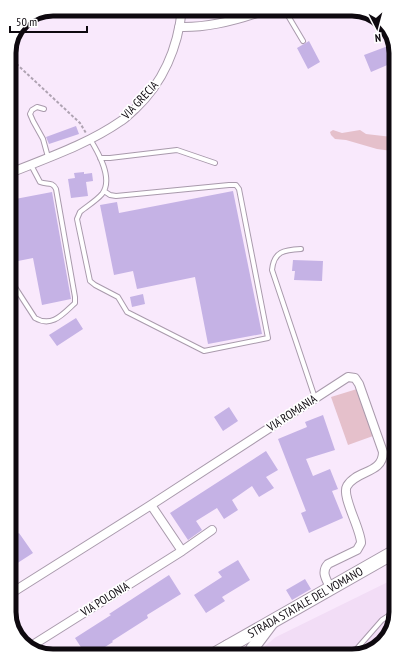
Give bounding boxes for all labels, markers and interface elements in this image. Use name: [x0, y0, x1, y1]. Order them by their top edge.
scale bar: [10, 8, 87, 34]
north arrow: [357, 8, 397, 48]
text: 50 m: [16, 14, 37, 29]
text: N: [374, 31, 382, 45]
street label: VIA GRECIA: [117, 77, 161, 123]
street label: VIA ROMANIA: [263, 391, 320, 435]
street label: STRADA STATALE DEL VOMANO: [245, 563, 366, 641]
street label: VIA POLONIA: [77, 578, 132, 620]

